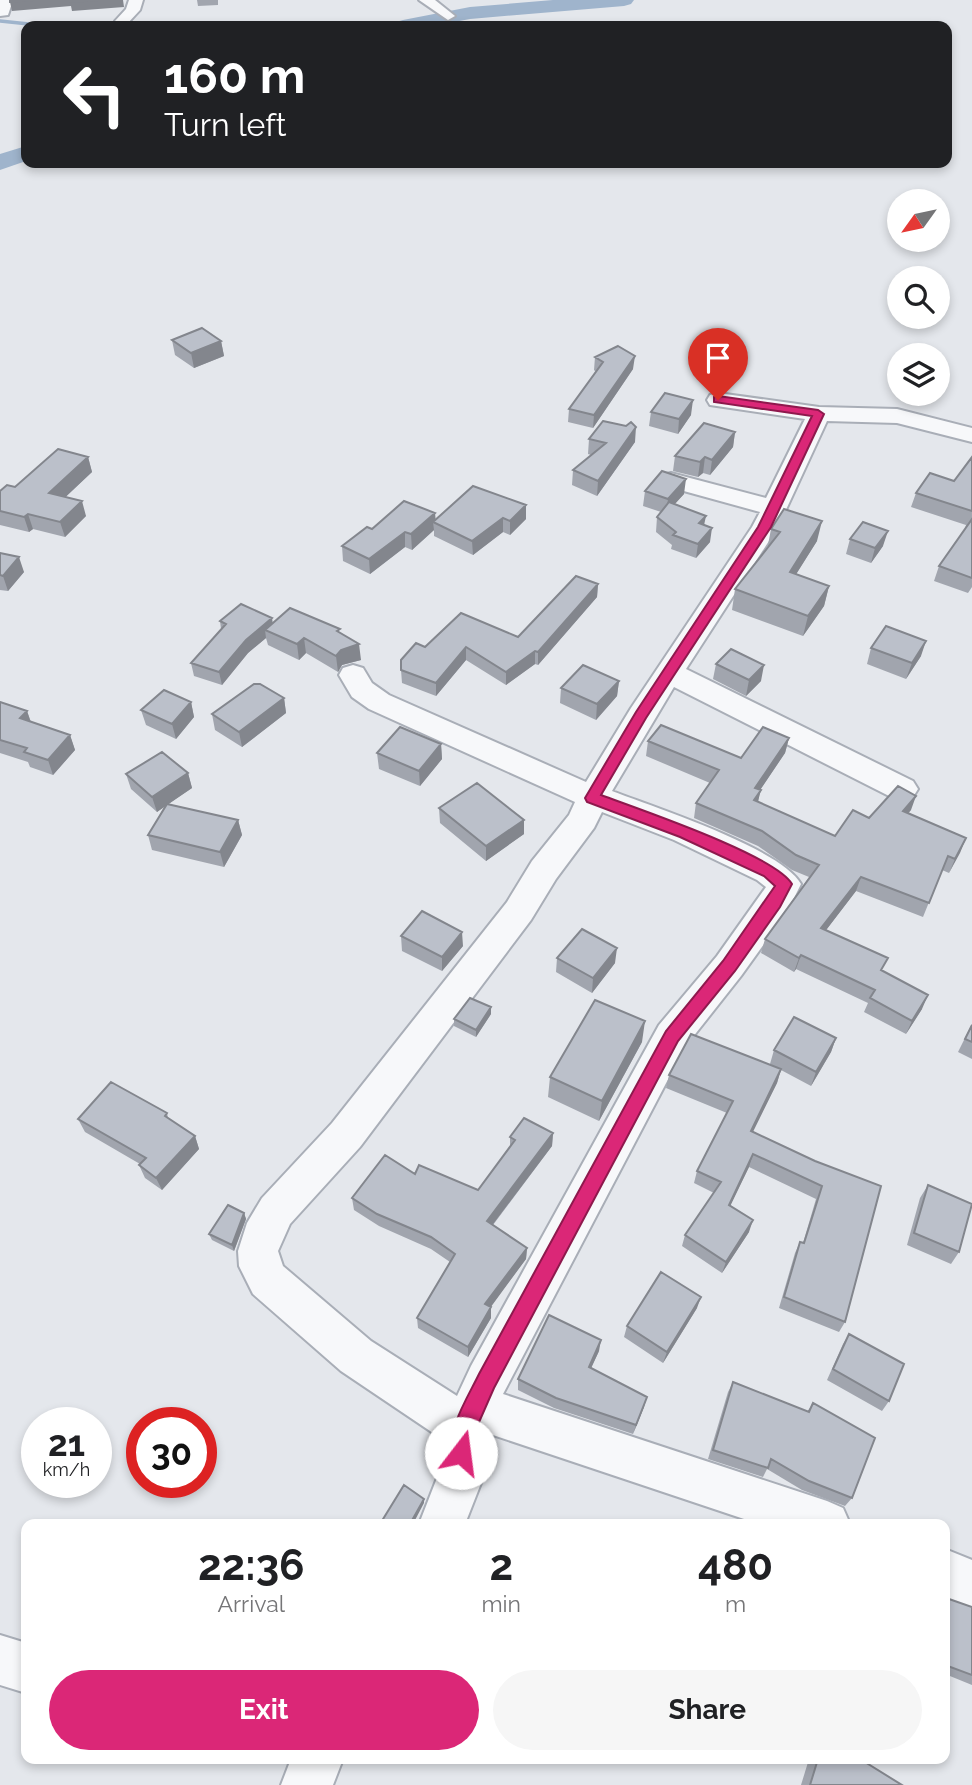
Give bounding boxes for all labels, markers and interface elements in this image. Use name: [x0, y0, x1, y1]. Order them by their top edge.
text: 160 m: [164, 47, 305, 104]
icon: left: [49, 49, 140, 140]
text: Turn left: [164, 106, 286, 143]
north arrow: [887, 189, 950, 252]
map controls: [887, 189, 950, 406]
button: search: [887, 266, 950, 329]
pin: [688, 328, 748, 400]
icon: arrive: [699, 339, 737, 377]
button: layers: [887, 343, 950, 406]
speed limit sign: 30: [126, 1407, 217, 1498]
position arrow: [424, 1416, 498, 1490]
text: 21: [48, 1423, 85, 1464]
text: km/h: [43, 1459, 90, 1480]
text: 22:36: [198, 1541, 305, 1590]
text: 2: [489, 1541, 513, 1590]
text: 480: [698, 1541, 773, 1590]
text: Arrival: [218, 1590, 285, 1617]
text: min: [481, 1590, 521, 1617]
text: m: [725, 1590, 746, 1617]
button: Exit: [49, 1670, 479, 1750]
button: Share: [493, 1670, 922, 1750]

